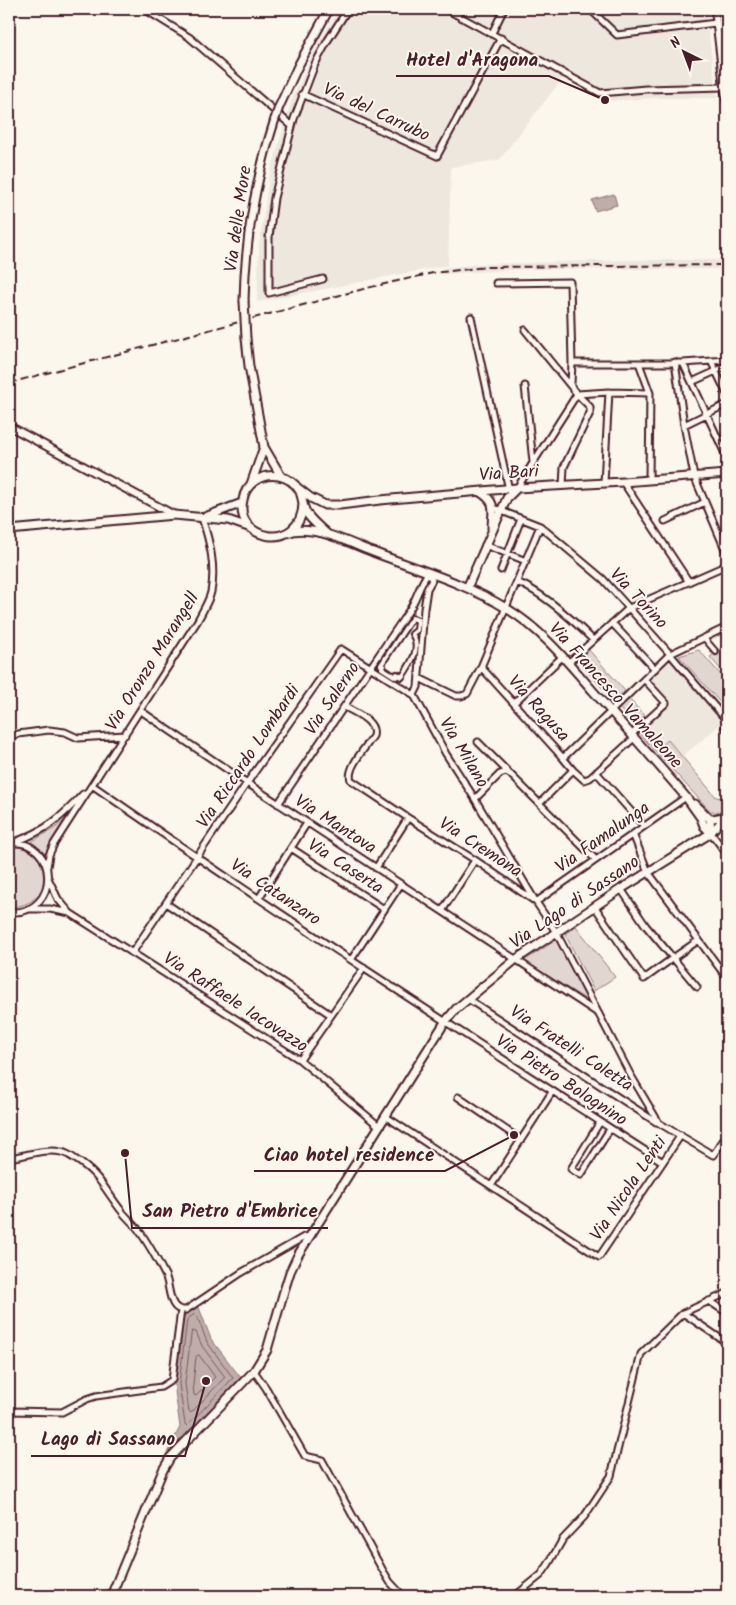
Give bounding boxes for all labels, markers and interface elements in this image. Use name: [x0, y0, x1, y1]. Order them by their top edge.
north arrow: [658, 28, 708, 78]
text: N: [665, 32, 687, 54]
callout: Hotel d'Aragona: [396, 42, 549, 76]
text: Hotel d'Aragona: [406, 46, 538, 76]
street label: Via del Carrubo: [317, 75, 435, 151]
street label: Via delle More: [217, 164, 261, 274]
street label: Via Bari: [478, 457, 540, 491]
street label: Via Torino: [602, 562, 674, 636]
street label: Via Oronzo Marangell: [98, 586, 208, 737]
street label: Via Francesco Vamaleone: [541, 616, 689, 776]
street label: Via Salerno: [298, 656, 368, 742]
street label: Via Ragusa: [500, 669, 576, 749]
street label: Via Riccardo Lombardi: [190, 678, 309, 835]
street label: Via Milano: [430, 712, 496, 794]
street label: Via Mantova: [288, 788, 382, 862]
street label: Via Famalunga: [550, 795, 656, 881]
street label: Via Cremona: [432, 810, 528, 886]
street label: Via Caserta: [301, 831, 389, 903]
street label: Via Lago di Sassano: [504, 849, 646, 957]
street label: Via Catanzaro: [224, 852, 326, 934]
street label: Via Raffaele Iacovazzo: [156, 945, 314, 1061]
street label: Via Fratelli Coletta: [503, 998, 639, 1100]
street label: Via Pietro Bolognino: [489, 1027, 633, 1135]
street label: Via Nicola Lenti: [583, 1130, 675, 1247]
callout: Ciao hotel residence: [254, 1137, 445, 1171]
text: Ciao hotel residence: [264, 1141, 434, 1171]
callout: San Pietro d'Embrice: [132, 1194, 328, 1228]
text: San Pietro d'Embrice: [142, 1197, 318, 1227]
callout: Lago di Sassano: [31, 1422, 185, 1456]
text: Lago di Sassano: [41, 1425, 176, 1455]

